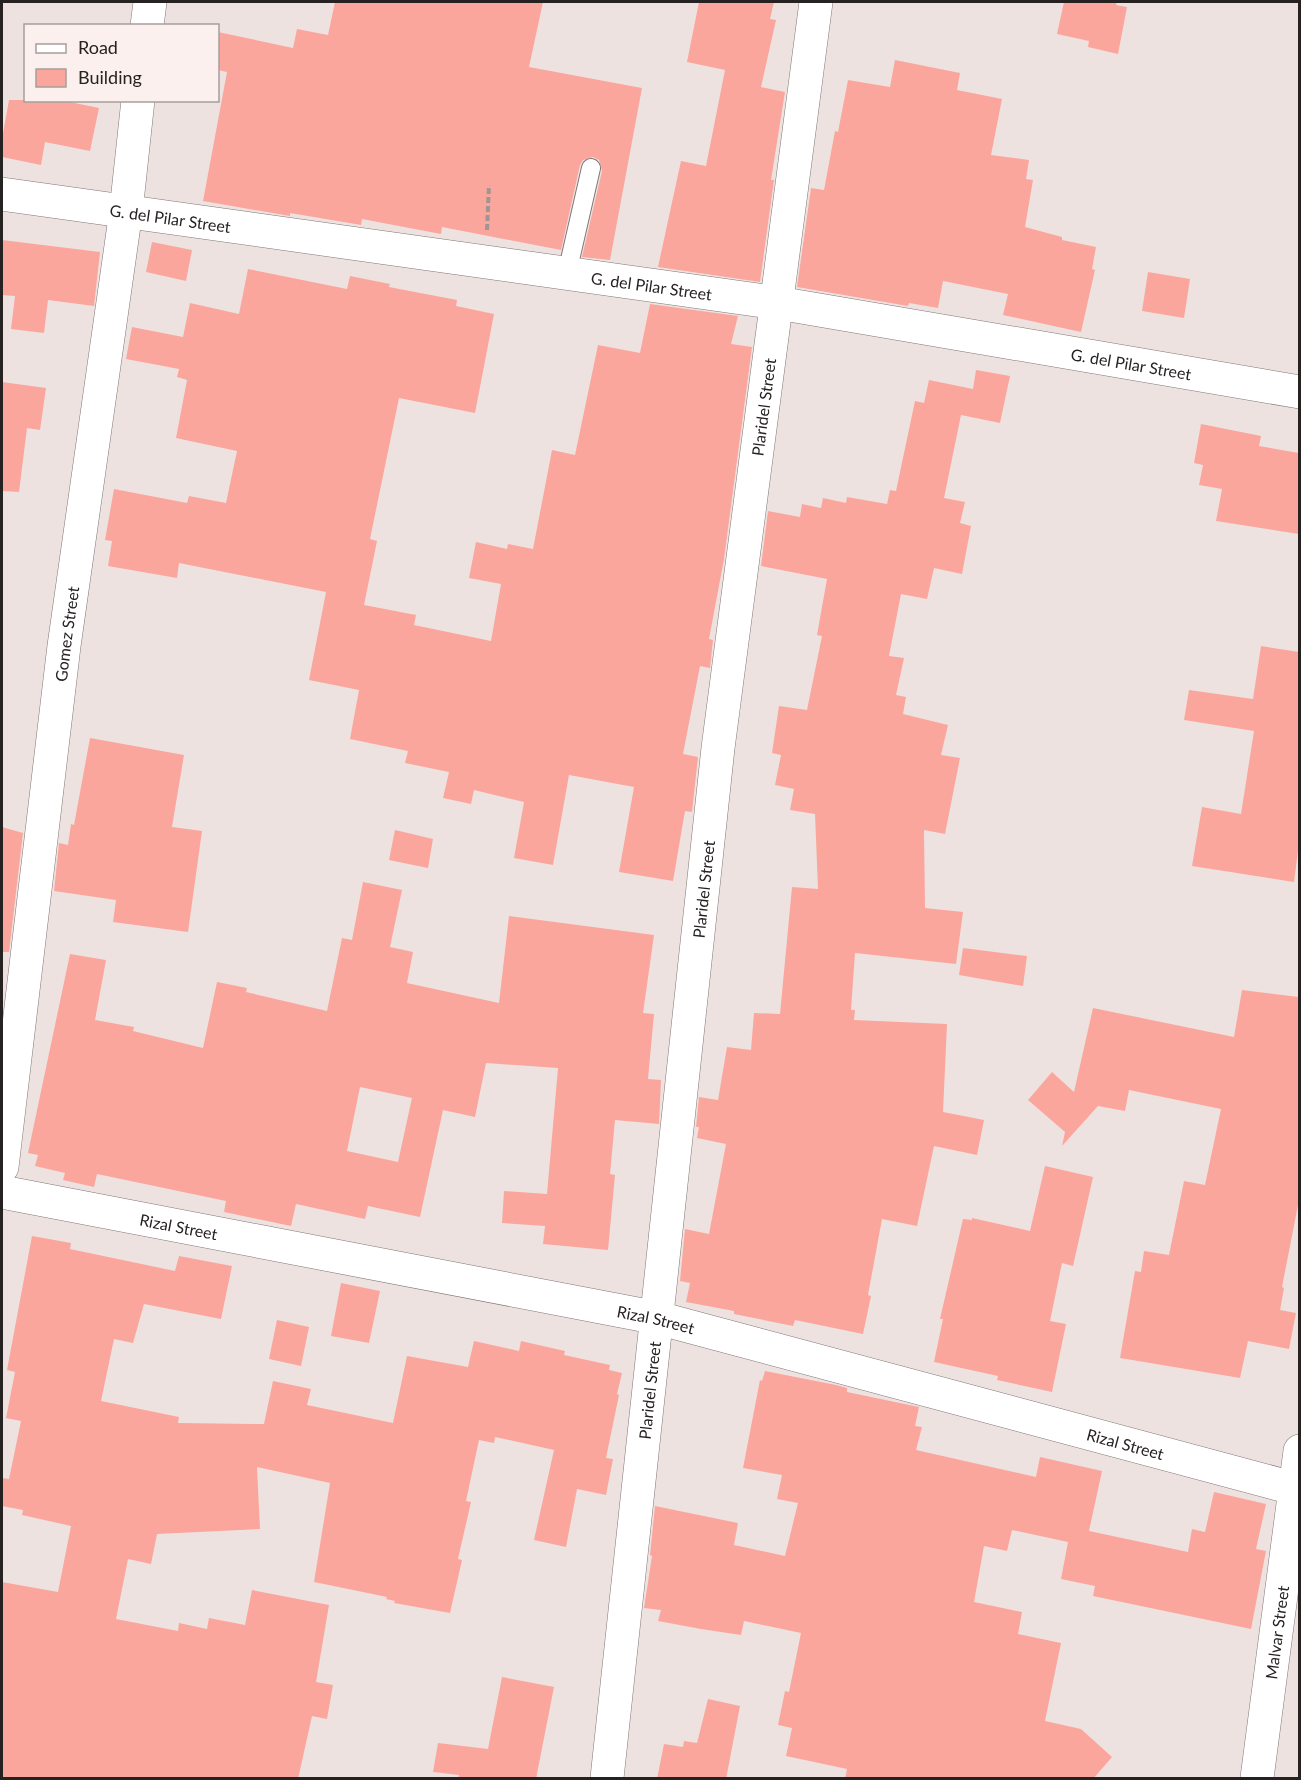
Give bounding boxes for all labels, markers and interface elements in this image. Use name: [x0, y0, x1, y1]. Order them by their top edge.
legend: [24, 24, 219, 102]
text: Road: [78, 36, 118, 58]
text: Building: [78, 66, 142, 88]
street label: G. del Pilar Street: [109, 200, 232, 236]
street label: G. del Pilar Street: [590, 267, 714, 303]
street label: G. del Pilar Street: [1070, 344, 1193, 383]
street label: Plaridel Street: [747, 357, 779, 457]
street label: Gomez Street: [50, 585, 82, 682]
street label: Plaridel Street: [688, 839, 718, 939]
street label: Rizal Street: [138, 1209, 220, 1243]
street label: Rizal Street: [615, 1301, 697, 1337]
street label: Plaridel Street: [634, 1340, 664, 1440]
street label: Rizal Street: [1085, 1424, 1166, 1463]
street label: Malvar Street: [1261, 1584, 1292, 1680]

